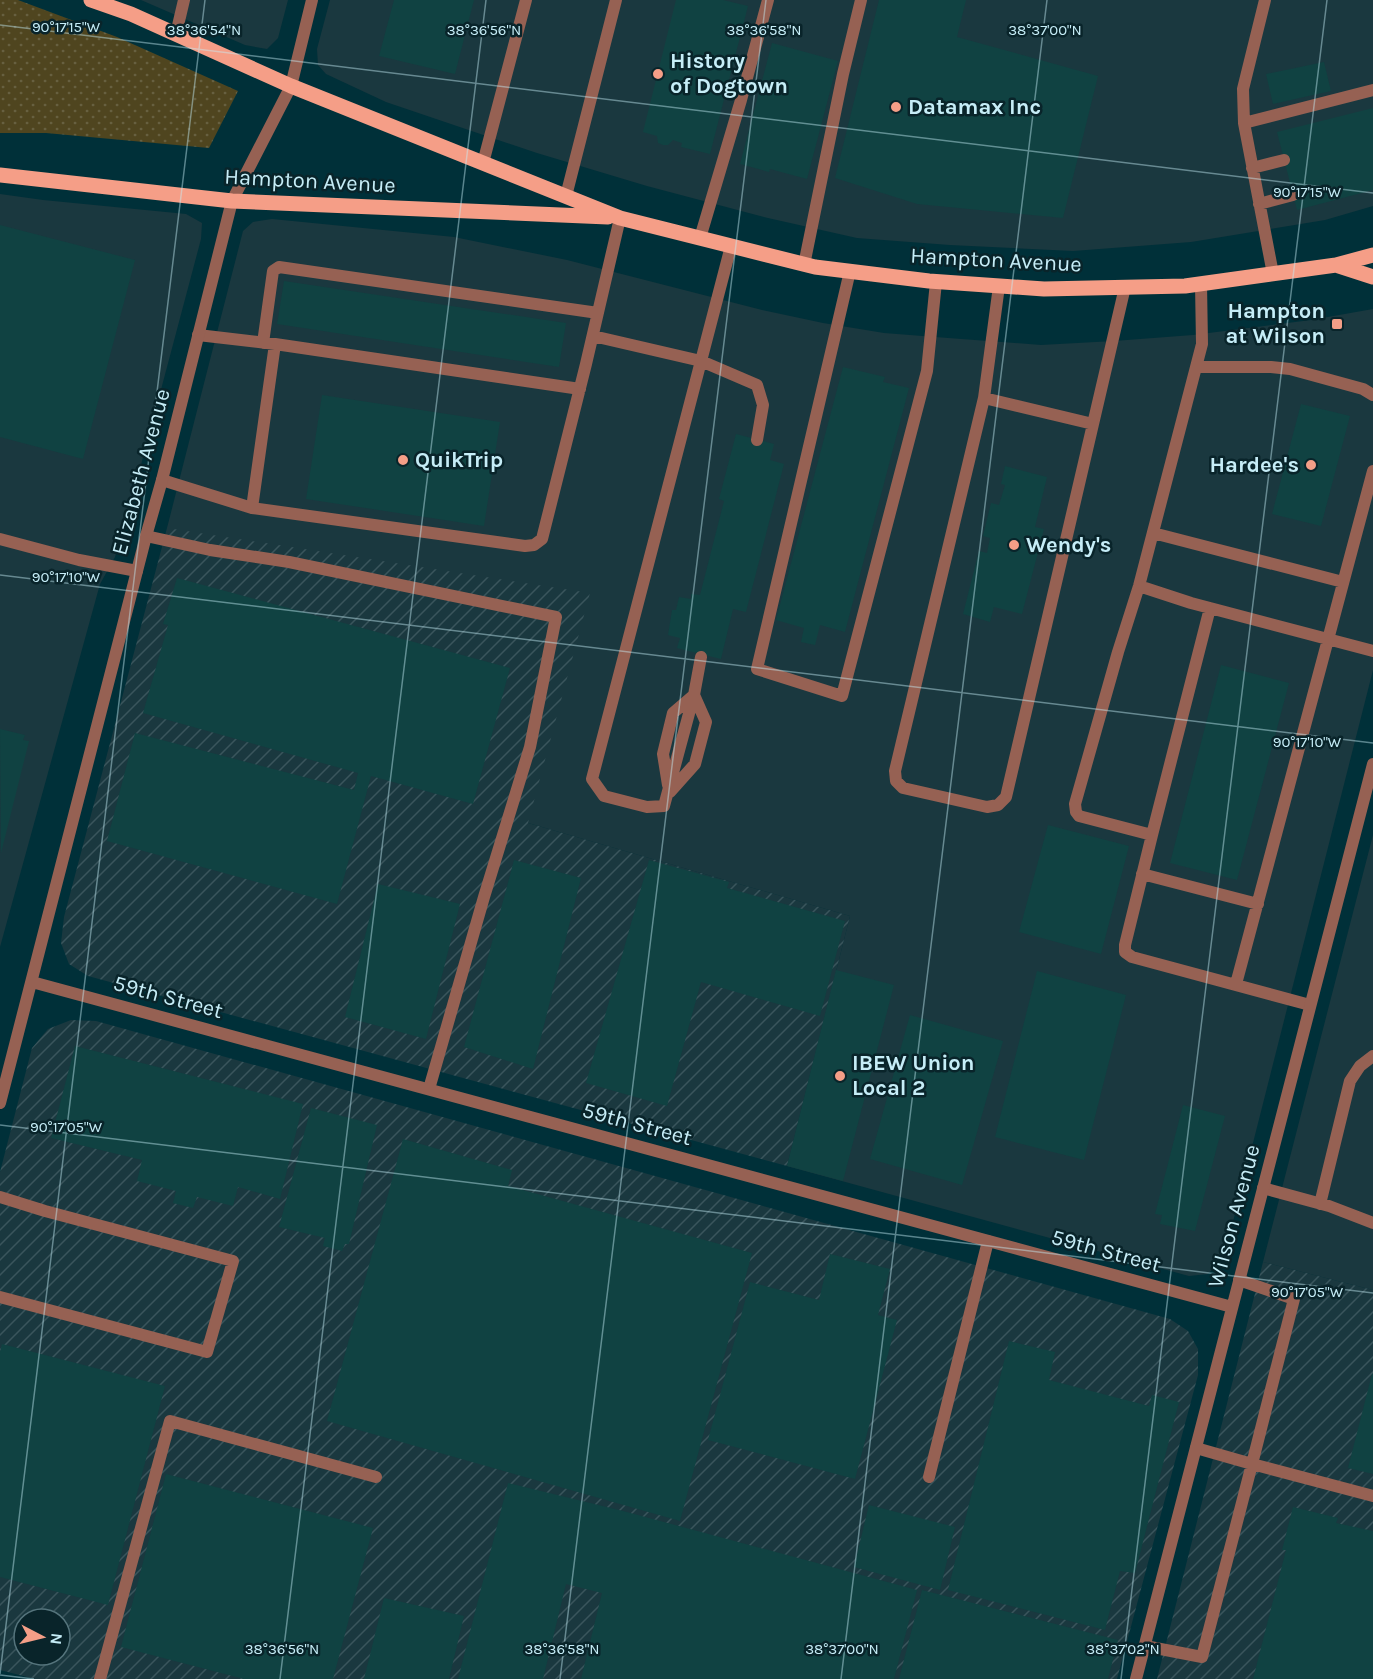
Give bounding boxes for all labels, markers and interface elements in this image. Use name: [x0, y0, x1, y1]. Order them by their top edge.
text: 90°17'15"W: [32, 18, 101, 36]
text: 38°36'54"N: [167, 21, 241, 39]
text: 38°36'56"N: [447, 21, 521, 39]
text: 38°36'58"N: [726, 21, 802, 39]
text: 38°37'00"N: [1008, 21, 1082, 39]
place label: History of Dogtown: [670, 48, 788, 99]
marker: History of Dogtown: [651, 67, 665, 81]
place label: Datamax Inc: [908, 94, 1041, 120]
marker: Datamax Inc: [889, 100, 903, 114]
street label: Hampton Avenue: [224, 164, 396, 198]
text: 90°17'15"W: [1273, 183, 1342, 201]
street label: Hampton Avenue: [910, 243, 1082, 277]
place label: Hampton at Wilson: [1225, 298, 1325, 349]
marker: Hampton at Wilson: [1330, 317, 1344, 331]
street label: Elizabeth Avenue: [106, 386, 176, 558]
place label: QuikTrip: [415, 447, 503, 473]
place label: Hardee's: [1210, 452, 1299, 478]
marker: QuikTrip: [396, 453, 410, 467]
marker: Hardee's: [1304, 458, 1318, 472]
place label: Wendy's: [1026, 532, 1111, 558]
marker: Wendy's: [1007, 538, 1021, 552]
text: 90°17'10"W: [32, 568, 101, 586]
text: 90°17'10"W: [1273, 733, 1342, 751]
street label: 59th Street: [110, 970, 226, 1024]
place label: IBEW Union Local 2: [852, 1050, 975, 1101]
marker: IBEW Union Local 2: [833, 1069, 847, 1083]
street label: 59th Street: [579, 1097, 695, 1151]
text: 90°17'05"W: [30, 1118, 103, 1136]
street label: Wilson Avenue: [1202, 1142, 1266, 1290]
street label: 59th Street: [1048, 1224, 1164, 1278]
text: 90°17'05"W: [1271, 1283, 1344, 1301]
north arrow: [12, 1607, 72, 1667]
text: N: [46, 1632, 67, 1646]
text: 38°36'56"N: [245, 1640, 319, 1658]
text: 38°36'58"N: [524, 1640, 600, 1658]
text: 38°37'00"N: [805, 1640, 879, 1658]
text: 38°37'02"N: [1086, 1640, 1160, 1658]

